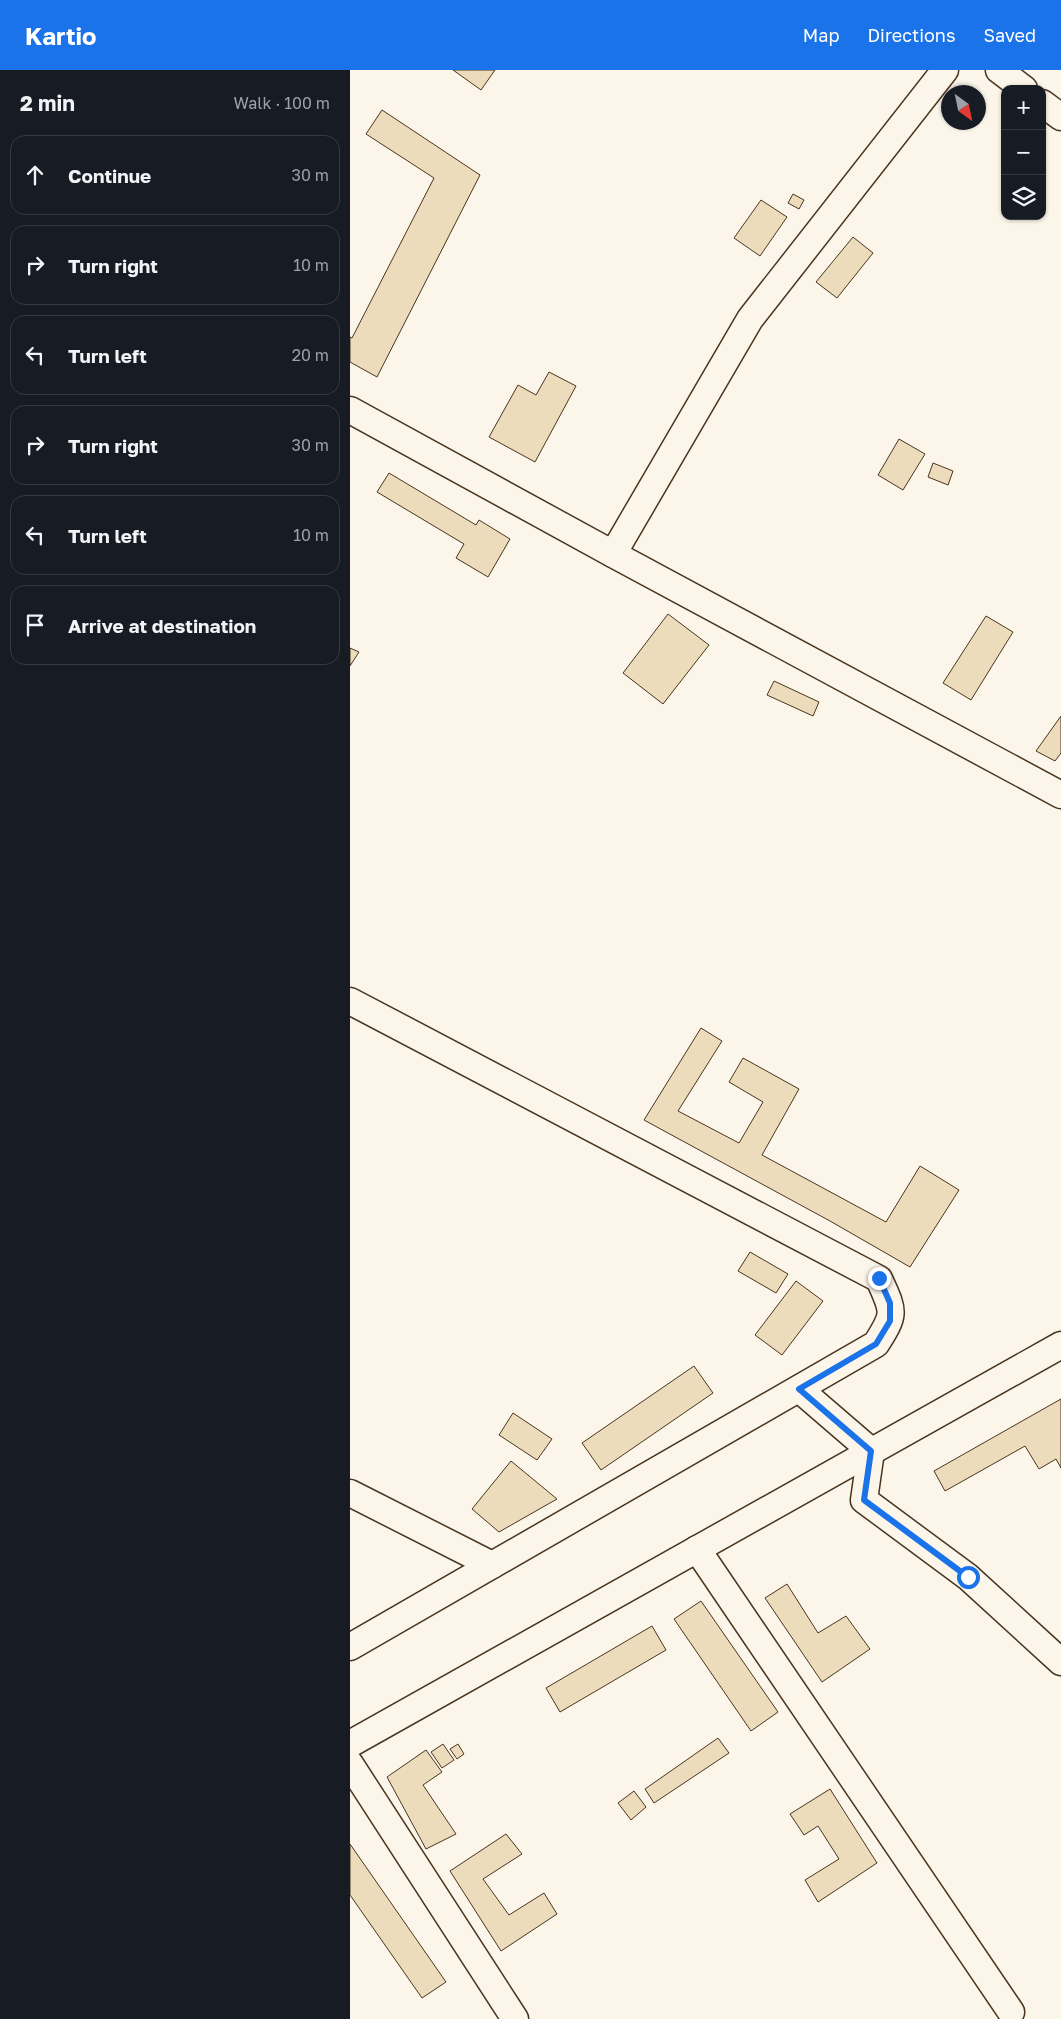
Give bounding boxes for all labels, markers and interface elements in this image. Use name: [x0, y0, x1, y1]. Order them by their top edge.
text: Kartio: [25, 21, 97, 50]
text: Map: [803, 24, 839, 46]
text: Directions: [867, 24, 955, 46]
text: Saved: [983, 24, 1036, 46]
north arrow: [941, 85, 986, 130]
map controls: [1001, 85, 1046, 220]
button: +: [1001, 85, 1046, 130]
text: 2 min: [20, 90, 75, 116]
text: Walk · 100 m: [234, 93, 330, 113]
button: −: [1001, 130, 1046, 175]
icon: ahead: [21, 161, 49, 189]
text: Continue: [68, 164, 151, 187]
text: 30 m: [292, 165, 329, 185]
button: layers: [1001, 175, 1046, 220]
icon: right: [21, 251, 49, 279]
text: Turn right: [68, 254, 158, 277]
text: 10 m: [293, 255, 329, 275]
icon: left: [21, 341, 49, 369]
text: Turn left: [68, 344, 147, 367]
text: 20 m: [292, 345, 329, 365]
icon: right: [21, 431, 49, 459]
text: Turn right: [68, 434, 158, 457]
text: 30 m: [292, 435, 329, 455]
icon: left: [21, 521, 49, 549]
text: Turn left: [68, 524, 147, 547]
text: 10 m: [293, 525, 329, 545]
icon: arrive: [21, 611, 49, 639]
text: Arrive at destination: [68, 614, 256, 637]
route end: [868, 1267, 891, 1290]
route start: [957, 1566, 980, 1589]

